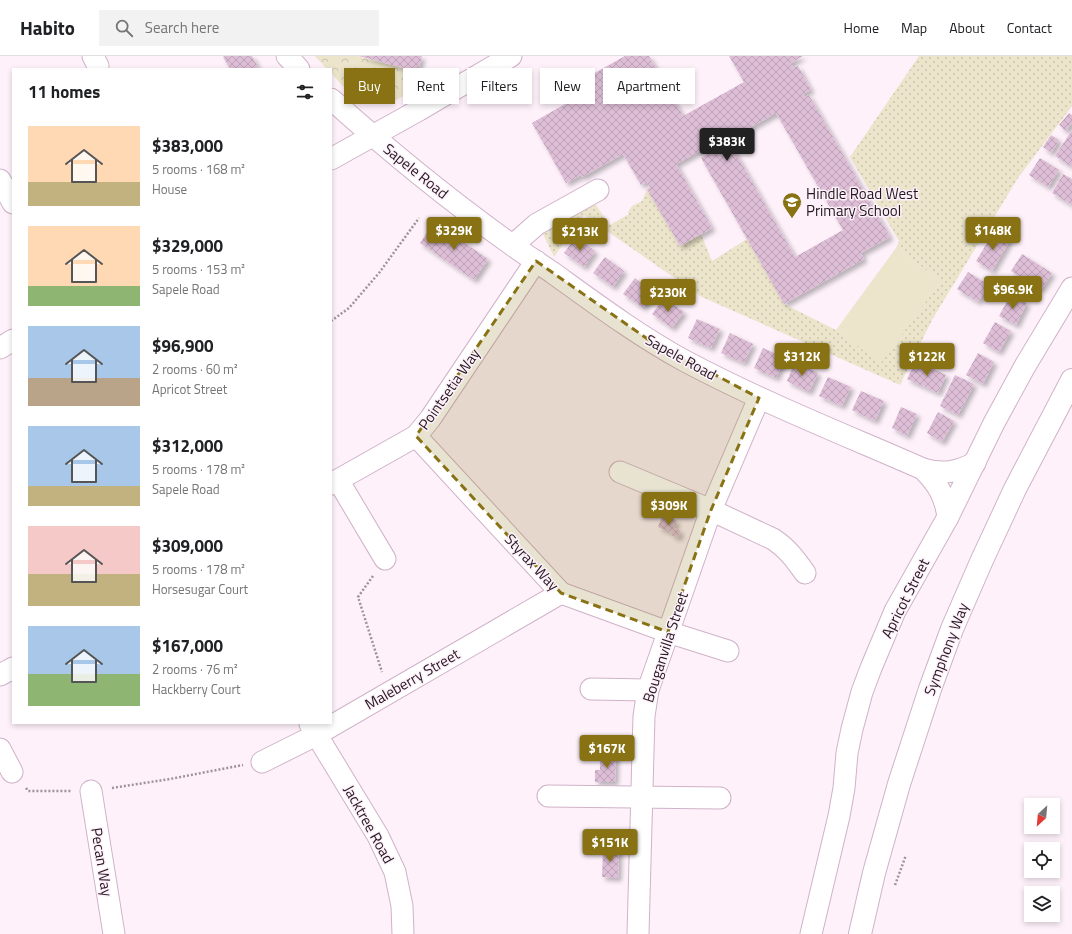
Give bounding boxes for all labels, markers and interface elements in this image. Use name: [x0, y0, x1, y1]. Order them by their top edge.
search box: [99, 10, 379, 46]
text: Habito: [20, 13, 75, 42]
text: Search here: [145, 16, 219, 39]
icon: search: [113, 17, 135, 39]
text: Home: [844, 17, 879, 38]
text: Map: [901, 17, 927, 38]
text: About: [949, 17, 985, 38]
text: Contact: [1007, 17, 1052, 38]
chip: Buy: [344, 68, 395, 104]
chip: Rent: [403, 68, 459, 104]
chip: Filters: [467, 68, 532, 104]
chip: New: [540, 68, 595, 104]
chip: Apartment: [603, 68, 695, 104]
text: 11 homes: [28, 79, 100, 105]
icon: filters: [294, 81, 316, 103]
pin: $383K: [699, 128, 755, 162]
text: $383K: [709, 131, 745, 151]
text: $383,000: [152, 133, 223, 159]
street label: Sapele Road: [378, 138, 454, 204]
icon: home: [60, 142, 108, 190]
text: 5 rooms · 168 m²: [152, 159, 245, 179]
text: House: [152, 179, 187, 199]
place label: Hindle Road West Primary School: [806, 182, 919, 222]
school or university icon: Hindle Road West Primary School: [781, 191, 803, 219]
pin: $329K: [426, 217, 482, 251]
pin: $148K: [965, 217, 1021, 251]
pin: $213K: [552, 218, 608, 252]
text: $329K: [436, 220, 472, 240]
text: $148K: [975, 220, 1011, 240]
text: $213K: [562, 221, 598, 241]
text: $329,000: [152, 233, 223, 259]
icon: home: [60, 242, 108, 290]
text: 5 rooms · 153 m²: [152, 259, 245, 279]
pin: $96.9K: [980, 276, 1046, 310]
text: Sapele Road: [152, 279, 220, 299]
pin: $230K: [640, 279, 696, 313]
text: $96.9K: [993, 279, 1033, 299]
text: $230K: [650, 282, 686, 302]
street label: Sapele Road: [641, 328, 721, 386]
text: $96,900: [152, 333, 214, 359]
icon: home: [60, 342, 108, 390]
pin: $312K: [774, 343, 830, 377]
pin: $122K: [899, 343, 955, 377]
street label: Pointsetia Way: [412, 344, 486, 434]
text: $312K: [784, 346, 820, 366]
text: $122K: [909, 346, 945, 366]
text: 2 rooms · 60 m²: [152, 359, 238, 379]
text: Apricot Street: [152, 379, 227, 399]
text: $312,000: [152, 433, 223, 459]
icon: home: [60, 442, 108, 490]
text: 5 rooms · 178 m²: [152, 459, 245, 479]
text: Sapele Road: [152, 479, 220, 499]
pin: $309K: [641, 492, 697, 526]
text: $309K: [651, 495, 687, 515]
street label: Styrax Way: [499, 528, 565, 596]
text: $309,000: [152, 533, 223, 559]
icon: home: [60, 542, 108, 590]
street label: Apricot Street: [875, 553, 935, 642]
text: 5 rooms · 178 m²: [152, 559, 245, 579]
text: Horsesugar Court: [152, 579, 248, 599]
street label: Bouganvilla Street: [636, 588, 694, 705]
street label: Symphony Way: [918, 599, 974, 699]
text: $167,000: [152, 633, 223, 659]
icon: home: [60, 642, 108, 690]
street label: Maleberry Street: [360, 642, 464, 716]
text: 2 rooms · 76 m²: [152, 659, 238, 679]
text: Hackberry Court: [152, 679, 241, 699]
pin: $167K: [579, 735, 635, 769]
text: $167K: [589, 738, 625, 758]
street label: Jacktree Road: [338, 780, 400, 868]
north arrow: [1024, 798, 1060, 834]
map controls: [1024, 798, 1060, 922]
street label: Pecan Way: [85, 826, 119, 898]
pin: $151K: [582, 829, 638, 863]
text: $151K: [592, 832, 628, 852]
button: locate: [1024, 842, 1060, 878]
button: layers: [1024, 886, 1060, 922]

